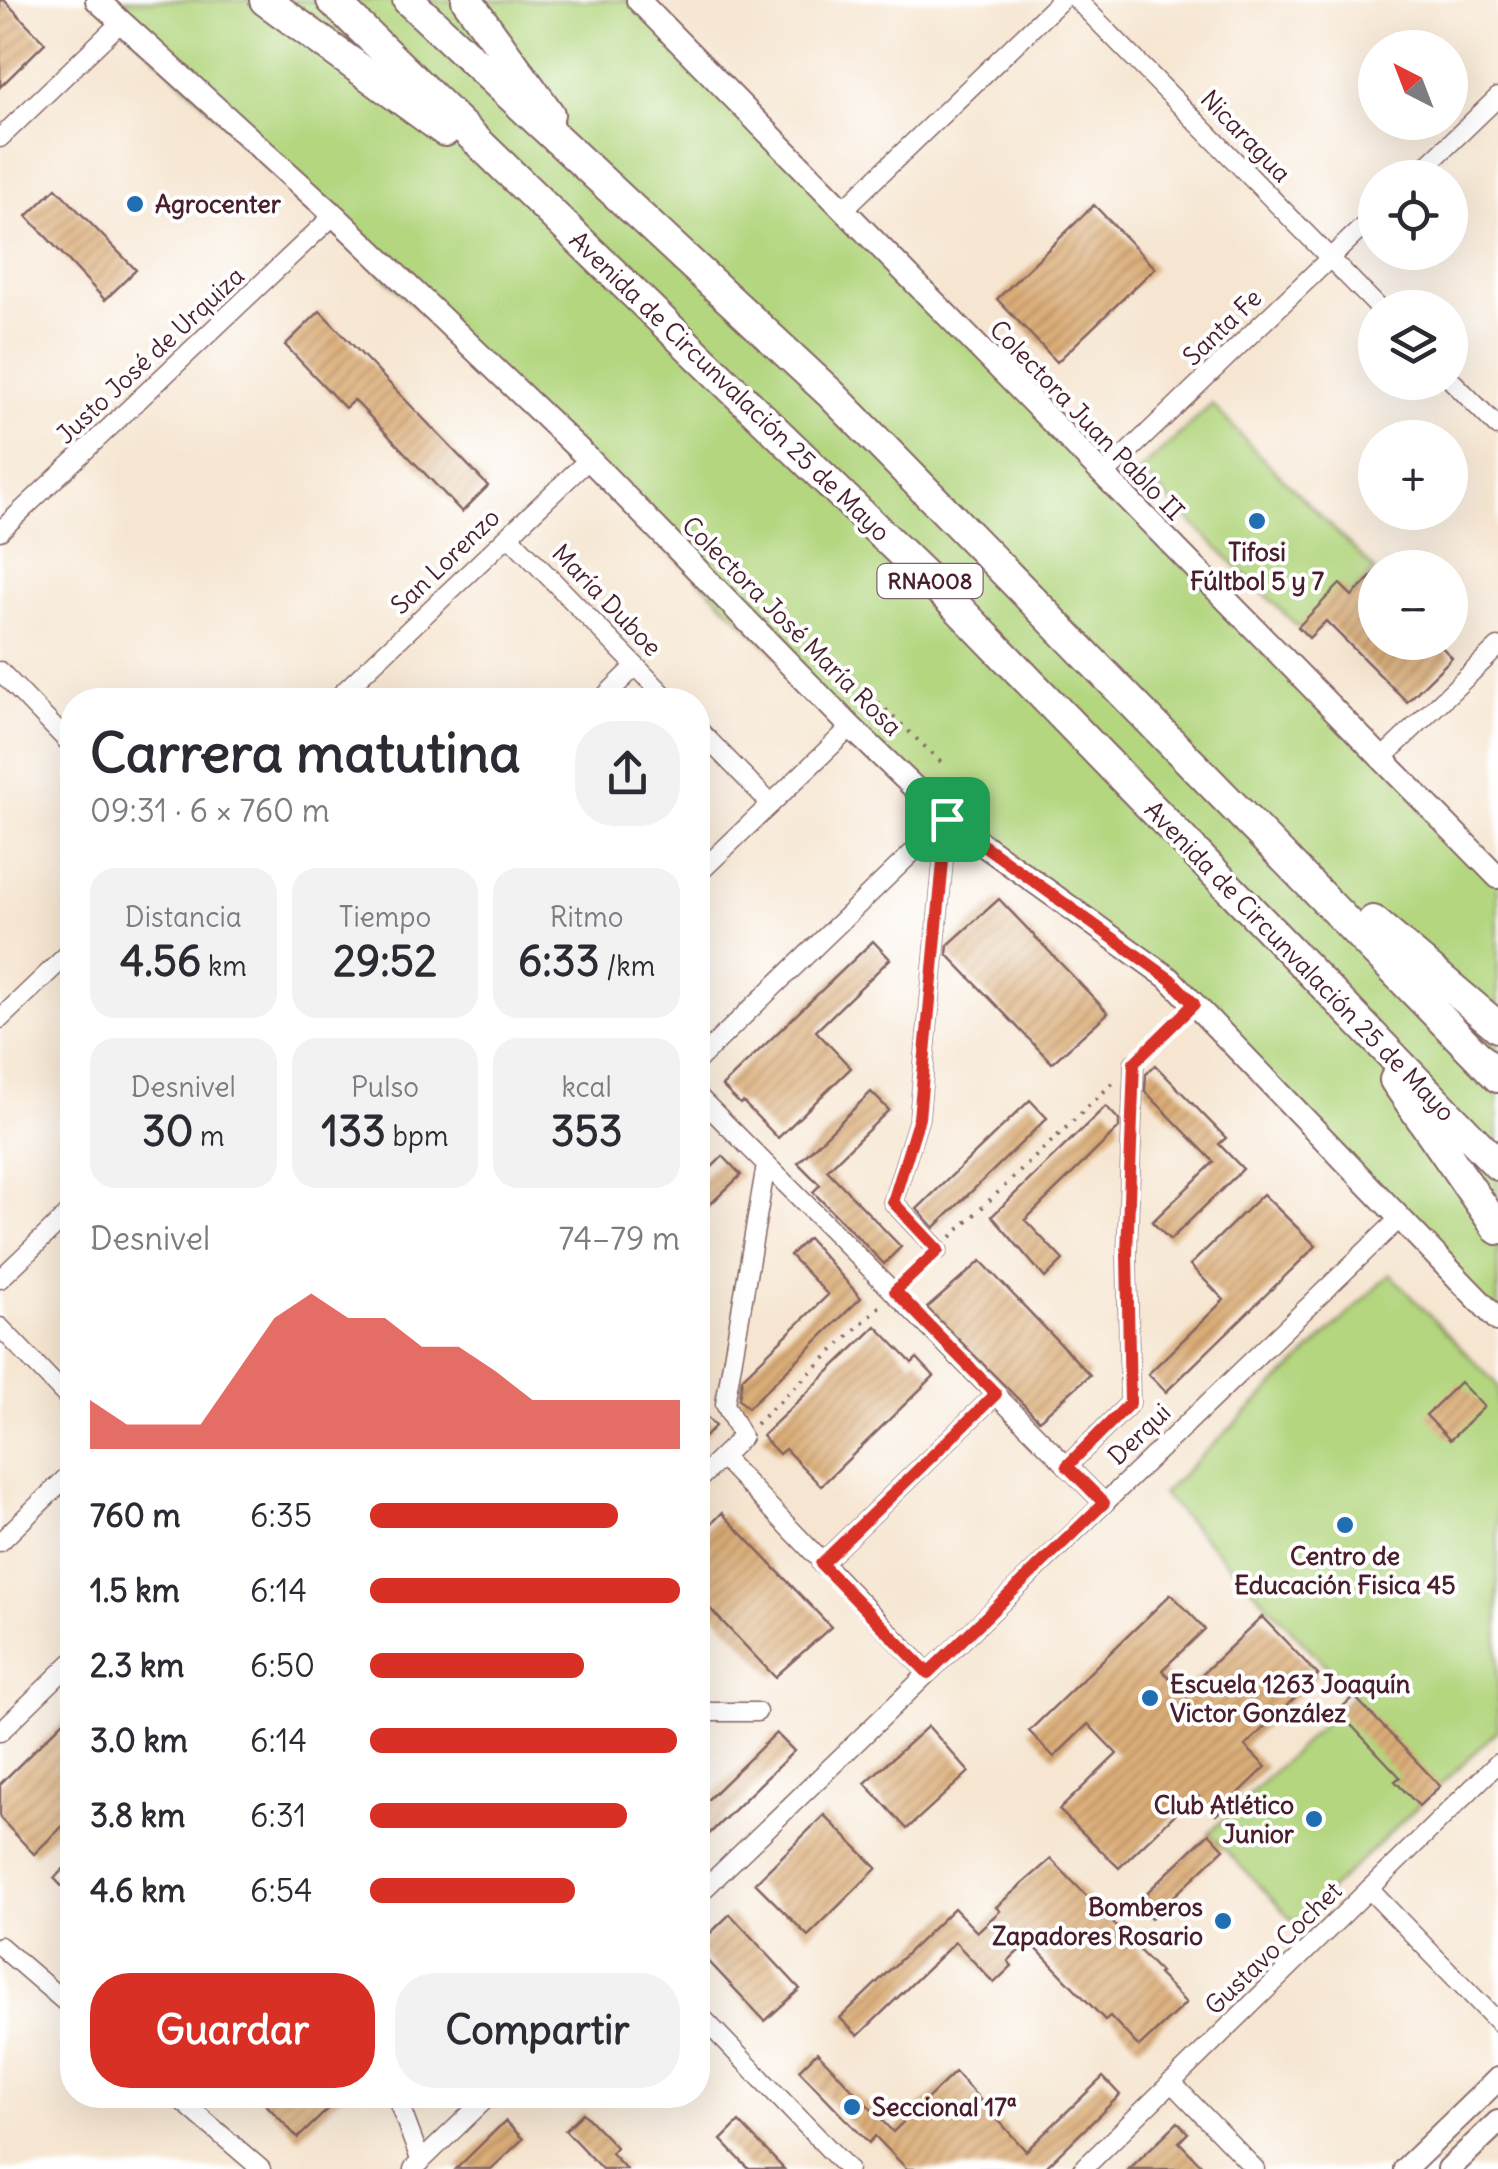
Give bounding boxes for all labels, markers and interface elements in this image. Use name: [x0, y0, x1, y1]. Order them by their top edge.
north arrow: [1358, 30, 1468, 140]
map controls: [1358, 30, 1468, 660]
street label: Nicaragua: [1194, 83, 1298, 189]
button: locate: [1358, 160, 1468, 270]
place label: Agrocenter: [155, 188, 282, 220]
marker: Agrocenter: [124, 193, 146, 215]
street label: Avenida de Circunvalación 25 de Mayo: [563, 224, 897, 548]
street label: Justo José de Urquiza: [49, 260, 251, 450]
street label: Santa Fe: [1176, 282, 1268, 372]
button: layers: [1358, 290, 1468, 400]
street label: Colectora Juan Pablo II: [983, 313, 1191, 527]
button: +: [1358, 420, 1468, 530]
street label: San Lorenzo: [384, 501, 506, 621]
street label: Colectora José María Rosa: [675, 509, 909, 743]
marker: Tifosi Fúltbol 5 y 7: [1246, 510, 1268, 532]
place label: Tifosi Fúltbol 5 y 7: [1190, 536, 1325, 597]
street label: María Duboe: [545, 537, 669, 663]
button: −: [1358, 550, 1468, 660]
road number: RNA008: [878, 564, 982, 598]
text: Carrera matutina: [90, 718, 521, 787]
button: share: [575, 721, 680, 826]
pin: [905, 777, 990, 862]
text: 09:31 · 6 × 760 m: [90, 790, 330, 831]
icon: arrive: [920, 792, 975, 847]
street label: Avenida de Circunvalación 25 de Mayo: [1138, 794, 1462, 1128]
text: Distancia: [125, 899, 242, 935]
text: Tiempo: [339, 899, 431, 935]
text: Ritmo: [550, 899, 624, 935]
text: 4.56: [120, 935, 201, 987]
text: 29:52: [333, 935, 437, 987]
text: 6:33: [518, 935, 600, 987]
text: km: [201, 948, 247, 984]
text: /km: [600, 948, 655, 984]
text: Desnivel: [131, 1069, 236, 1105]
text: Pulso: [351, 1069, 419, 1105]
text: kcal: [561, 1069, 612, 1105]
text: 30: [142, 1105, 193, 1157]
text: 133: [321, 1105, 386, 1157]
text: 353: [551, 1105, 623, 1157]
text: m: [193, 1118, 225, 1154]
text: bpm: [386, 1118, 449, 1154]
text: Desnivel: [90, 1218, 210, 1259]
text: 74–79 m: [559, 1218, 680, 1259]
street label: Derqui: [1101, 1396, 1177, 1472]
text: 760 m: [90, 1495, 180, 1536]
text: 6:35: [250, 1495, 312, 1536]
marker: Centro de Educación Fisica 45: [1334, 1514, 1356, 1536]
place label: Centro de Educación Fisica 45: [1234, 1540, 1456, 1601]
text: 1.5 km: [90, 1570, 180, 1611]
text: 6:14: [250, 1570, 307, 1611]
text: 2.3 km: [90, 1645, 184, 1686]
text: 6:50: [250, 1645, 315, 1686]
place label: Escuela 1263 Joaquín Victor González: [1170, 1668, 1411, 1729]
marker: Escuela 1263 Joaquín Victor González: [1139, 1687, 1161, 1709]
text: 3.0 km: [90, 1720, 188, 1761]
text: 6:14: [250, 1720, 307, 1761]
place label: Club Atlético Junior: [1154, 1789, 1295, 1850]
text: 3.8 km: [90, 1795, 185, 1836]
text: 6:31: [250, 1795, 306, 1836]
marker: Club Atlético Junior: [1303, 1808, 1325, 1830]
text: 4.6 km: [90, 1870, 186, 1911]
text: 6:54: [250, 1870, 313, 1911]
street label: Gustavo Cochet: [1198, 1875, 1348, 2021]
place label: Bomberos Zapadores Rosario: [992, 1891, 1203, 1952]
marker: Bomberos Zapadores Rosario: [1212, 1910, 1234, 1932]
button: Guardar: [90, 1973, 375, 2088]
button: Compartir: [395, 1973, 680, 2088]
place label: Seccional 17ª: [872, 2091, 1017, 2123]
marker: Seccional 17ª: [841, 2096, 863, 2118]

